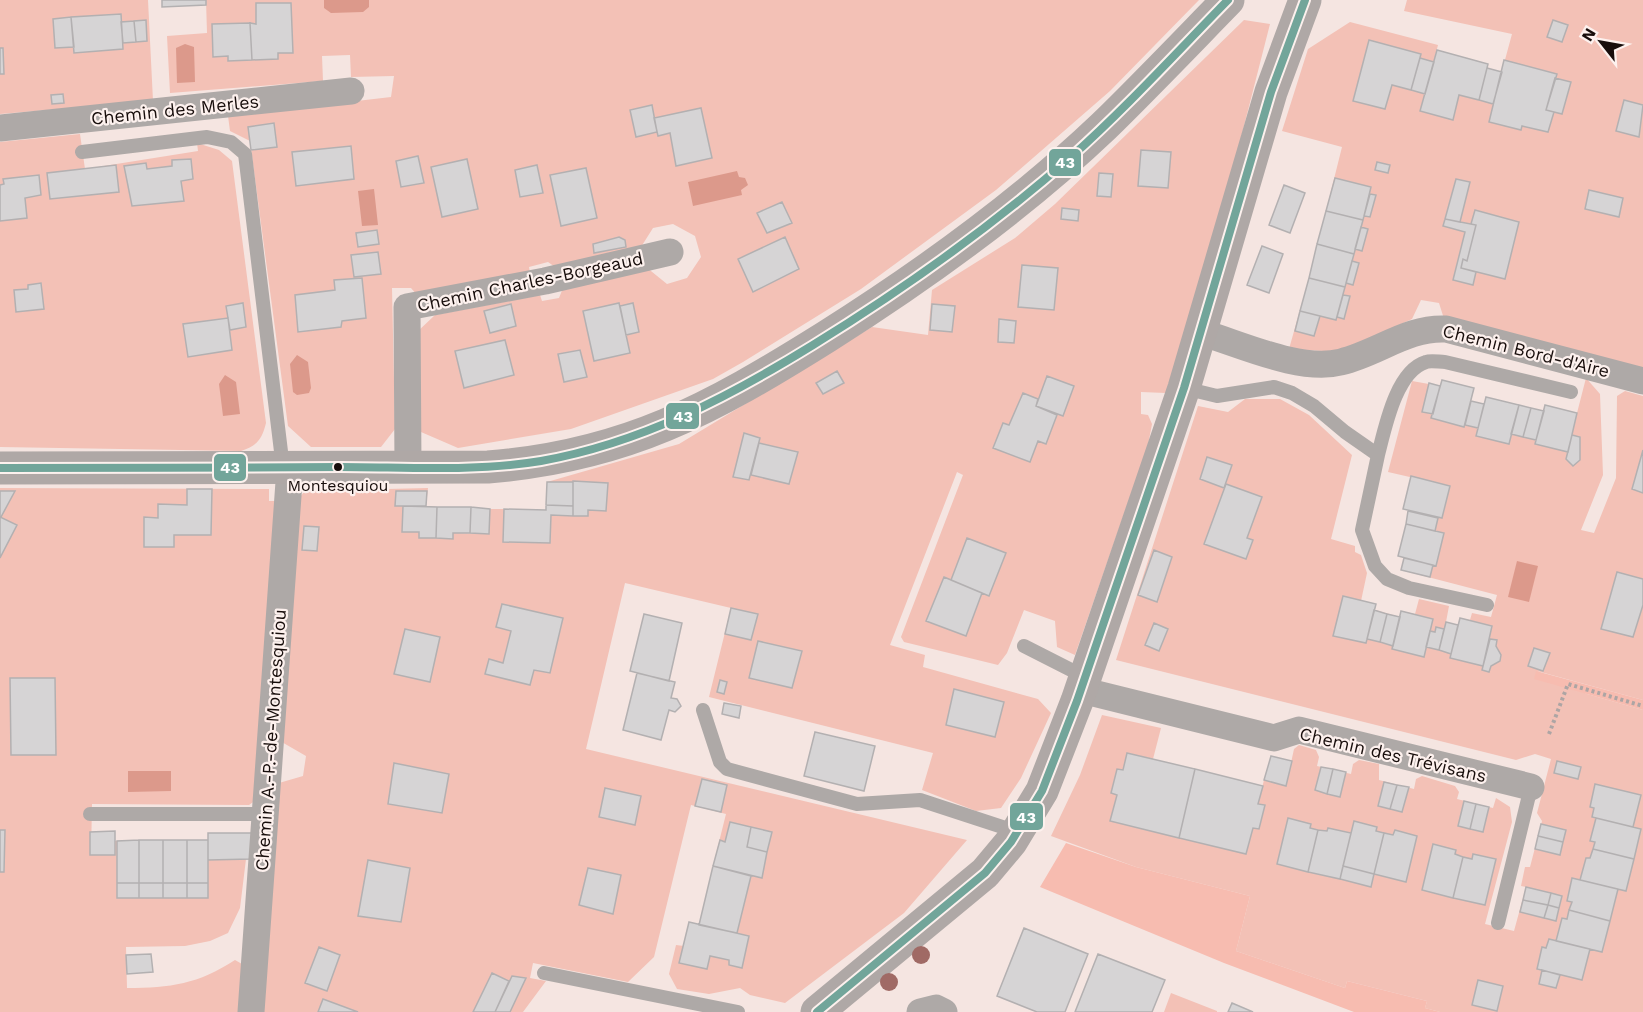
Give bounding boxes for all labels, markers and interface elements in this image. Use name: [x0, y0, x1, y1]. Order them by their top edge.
north arrow: [1571, 12, 1631, 72]
text: N: [1577, 25, 1600, 45]
street label: Chemin des Merles: [90, 90, 260, 129]
line badge: 43: [1048, 148, 1082, 177]
text: 43: [1055, 153, 1075, 172]
street label: Chemin Charles-Borgeaud: [415, 247, 645, 316]
street label: Chemin Bord-d'Aire: [1441, 320, 1612, 381]
line badge: 43: [665, 402, 700, 430]
text: 43: [673, 407, 693, 426]
line badge: 43: [213, 453, 247, 482]
text: 43: [220, 458, 240, 477]
marker: Montesquiou: [332, 461, 344, 473]
place label: Montesquiou: [288, 476, 388, 495]
street label: Chemin A.-P.-de-Montesquiou: [251, 608, 290, 872]
street label: Chemin des Trévisans: [1298, 723, 1489, 786]
line badge: 43: [1009, 802, 1044, 831]
text: 43: [1016, 808, 1036, 827]

